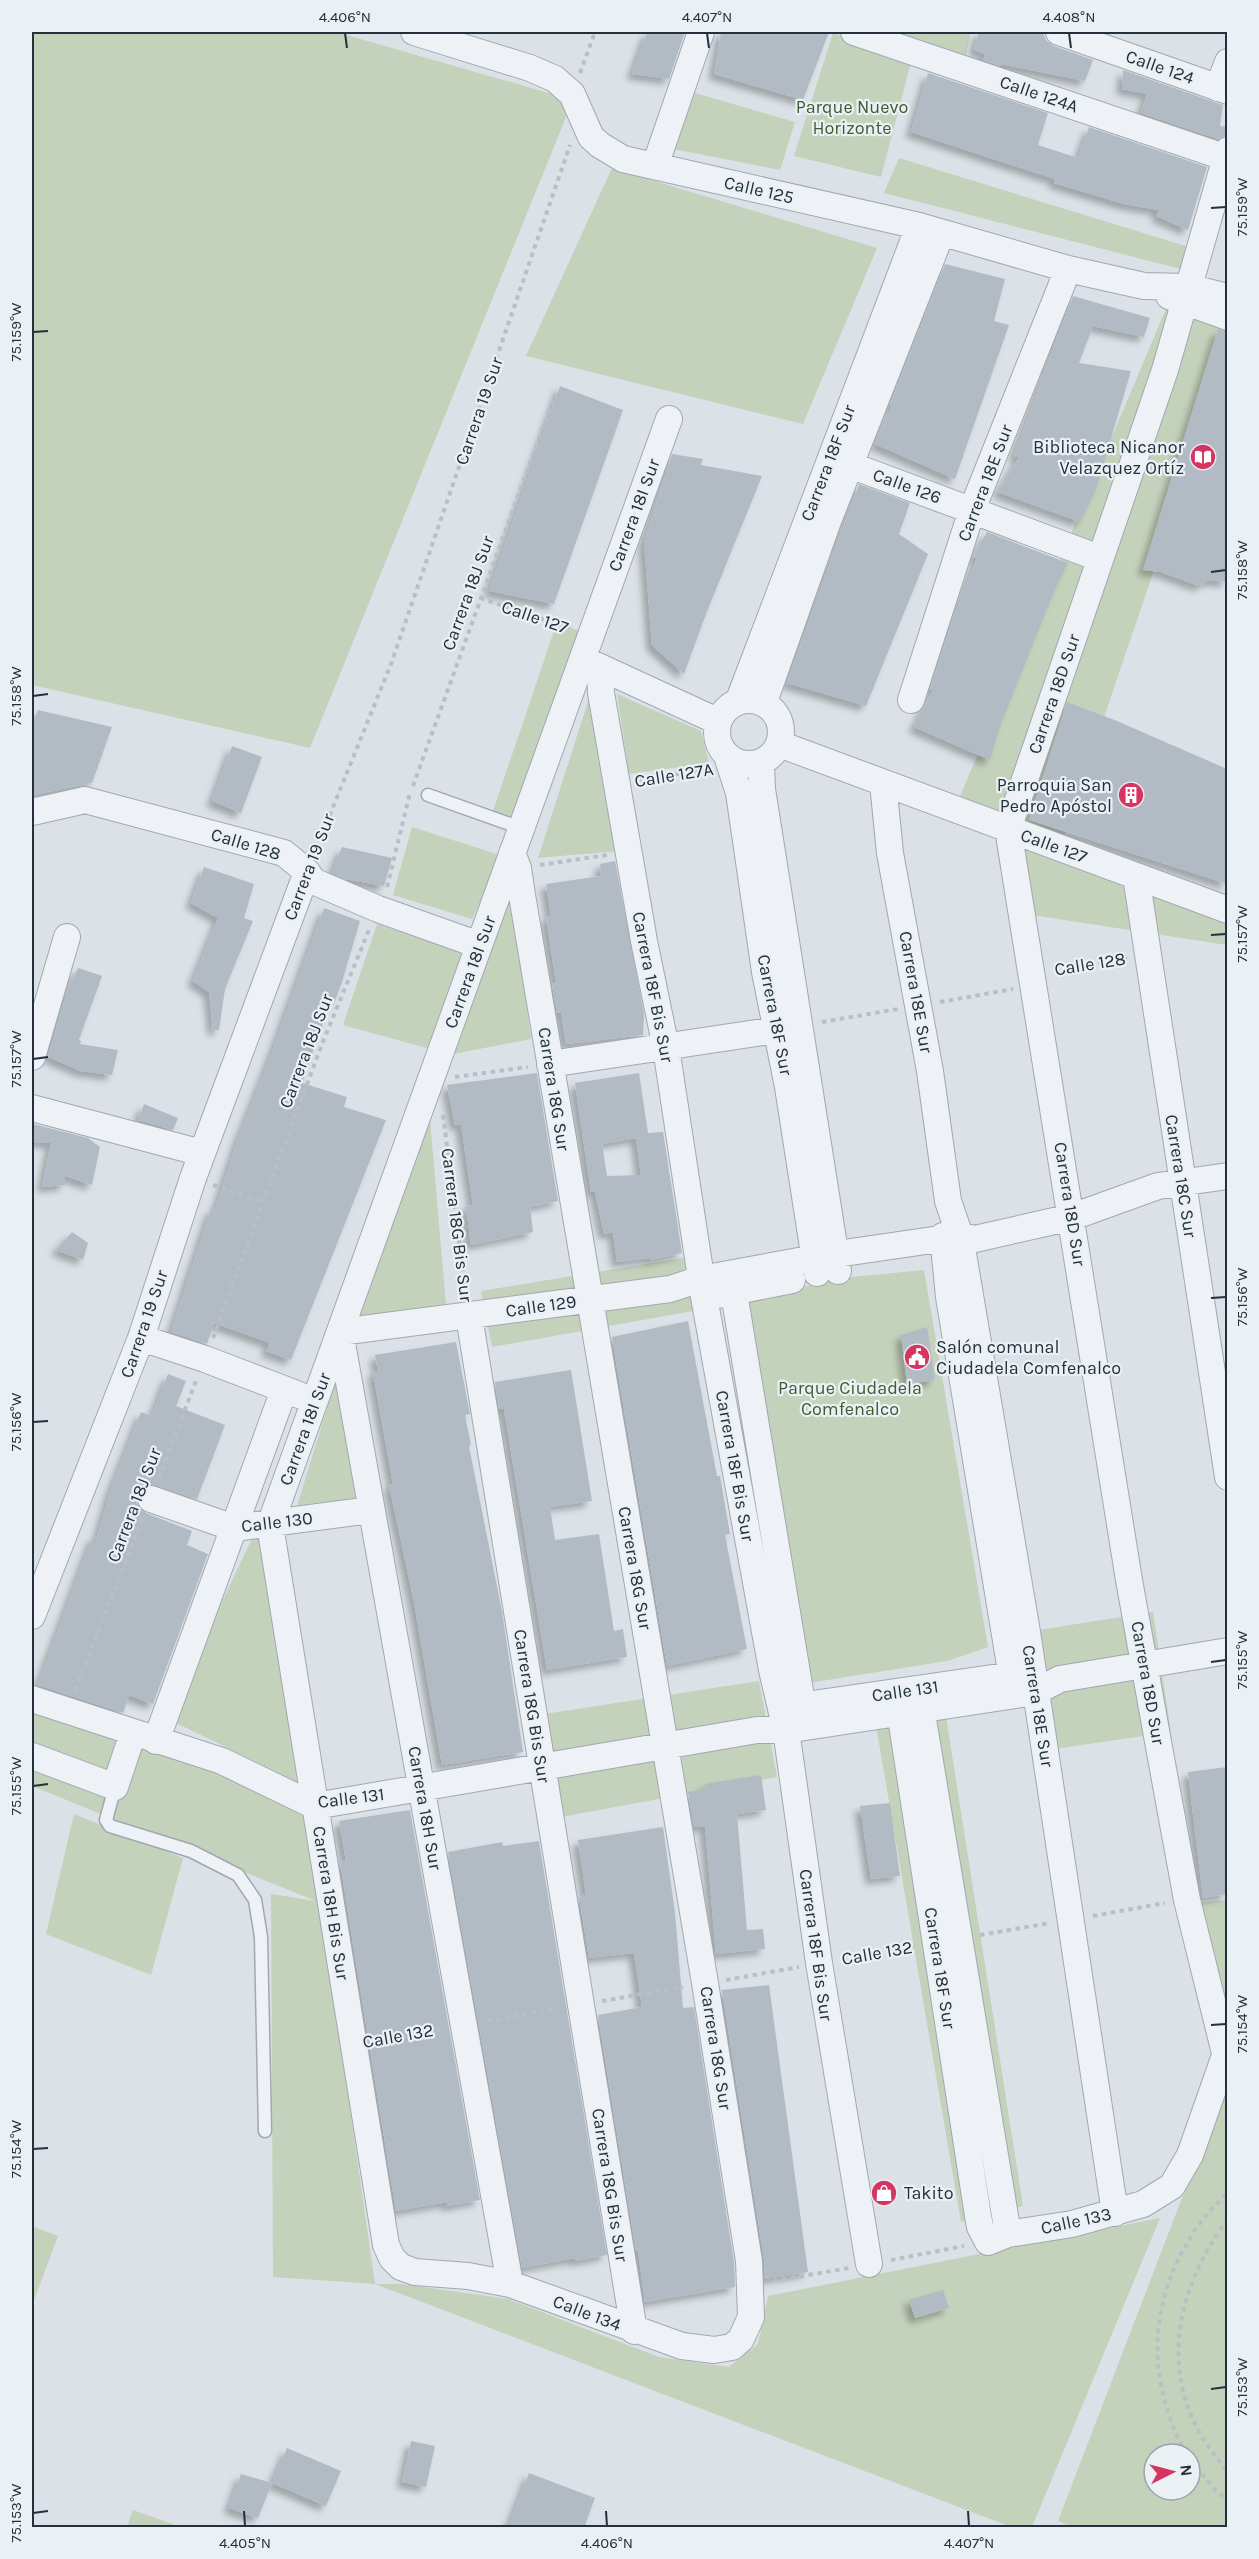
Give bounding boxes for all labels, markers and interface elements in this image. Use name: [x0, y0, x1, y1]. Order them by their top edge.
text: 4.406°N: [319, 8, 371, 26]
text: 4.407°N: [682, 8, 732, 26]
text: 4.408°N: [1043, 8, 1095, 26]
street label: Calle 124: [1123, 45, 1197, 89]
street label: Calle 124A: [997, 70, 1081, 118]
park label: Parque Nuevo Horizonte: [796, 96, 908, 139]
street label: Calle 125: [722, 171, 796, 209]
text: 75.159°W: [1233, 177, 1251, 236]
text: 75.159°W: [7, 302, 25, 361]
street label: Carrera 19 Sur: [450, 354, 508, 468]
street label: Carrera 18F Sur: [796, 401, 860, 524]
street label: Carrera 18E Sur: [953, 421, 1018, 545]
place label: Biblioteca Nicanor Velazquez Ortíz: [1033, 436, 1184, 479]
library icon: Biblioteca Nicanor Velazquez Ortíz: [1188, 442, 1218, 472]
street label: Carrera 18I Sur: [603, 455, 665, 574]
street label: Calle 126: [870, 463, 944, 509]
street label: Carrera 18J Sur: [437, 532, 499, 653]
text: 75.158°W: [1233, 540, 1251, 600]
street label: Calle 127: [499, 595, 572, 639]
street label: Carrera 18D Sur: [1023, 631, 1085, 757]
text: 75.158°W: [7, 666, 25, 726]
street label: Calle 127A: [633, 758, 715, 792]
place label: Parroquia San Pedro Apóstol: [997, 774, 1112, 817]
building icon: Parroquia San Pedro Apóstol: [1116, 780, 1146, 810]
street label: Carrera 19 Sur: [279, 810, 340, 924]
street label: Calle 128: [208, 823, 284, 865]
street label: Calle 127: [1018, 824, 1091, 868]
text: 75.157°W: [1233, 905, 1251, 963]
street label: Carrera 18F Bis Sur: [628, 910, 679, 1065]
street label: Carrera 18I Sur: [439, 912, 501, 1031]
street label: Carrera 18E Sur: [894, 929, 938, 1055]
street label: Calle 128: [1053, 948, 1127, 980]
street label: Carrera 18F Sur: [752, 953, 798, 1078]
street label: Carrera 18J Sur: [274, 990, 338, 1111]
street label: Carrera 18G Sur: [533, 1026, 575, 1153]
text: 75.157°W: [7, 1030, 25, 1088]
street label: Carrera 18C Sur: [1160, 1113, 1202, 1240]
street label: Carrera 18D Sur: [1049, 1140, 1091, 1268]
street label: Carrera 18G Bis Sur: [437, 1147, 477, 1304]
street label: Carrera 19 Sur: [115, 1267, 173, 1381]
text: 75.156°W: [1233, 1267, 1251, 1326]
street label: Calle 129: [504, 1290, 578, 1322]
place label: Salón comunal Ciudadela Comfenalco: [936, 1336, 1121, 1379]
public building icon: Salón comunal Ciudadela Comfenalco: [902, 1342, 932, 1372]
street label: Carrera 18I Sur: [274, 1369, 336, 1488]
park label: Parque Ciudadela Comfenalco: [778, 1377, 922, 1420]
street label: Carrera 18F Bis Sur: [711, 1389, 759, 1544]
text: 75.156°W: [7, 1392, 25, 1451]
street label: Carrera 18J Sur: [102, 1444, 166, 1565]
street label: Carrera 18G Sur: [613, 1505, 657, 1632]
street label: Calle 130: [240, 1507, 314, 1537]
street label: Carrera 18D Sur: [1126, 1619, 1170, 1747]
street label: Carrera 18G Bis Sur: [509, 1628, 555, 1785]
text: 75.155°W: [1233, 1630, 1251, 1689]
street label: Carrera 18E Sur: [1017, 1643, 1059, 1769]
street label: Calle 131: [870, 1675, 940, 1707]
street label: Carrera 18H Sur: [403, 1744, 447, 1872]
text: 75.155°W: [7, 1756, 25, 1815]
street label: Calle 131: [316, 1783, 386, 1813]
street label: Carrera 18H Bis Sur: [308, 1824, 354, 1982]
street label: Carrera 18F Bis Sur: [794, 1868, 838, 2023]
street label: Carrera 18F Sur: [920, 1906, 961, 2031]
street label: Calle 132: [840, 1936, 914, 1970]
street label: Carrera 18G Sur: [695, 1985, 737, 2112]
text: 75.154°W: [1233, 1994, 1251, 2053]
street label: Calle 132: [361, 2019, 435, 2053]
street label: Carrera 18G Bis Sur: [587, 2107, 633, 2264]
text: 75.154°W: [7, 2119, 25, 2178]
shop icon: Takito: [869, 2178, 899, 2208]
place label: Takito: [904, 2182, 953, 2204]
street label: Calle 133: [1039, 2203, 1113, 2239]
street label: Calle 134: [550, 2290, 624, 2336]
text: 75.153°W: [1233, 2357, 1251, 2417]
north arrow: [1142, 2442, 1202, 2502]
text: N: [1176, 2464, 1196, 2477]
text: 75.153°W: [7, 2483, 25, 2543]
text: 4.405°N: [219, 2534, 271, 2552]
text: 4.406°N: [581, 2534, 633, 2552]
text: 4.407°N: [944, 2534, 994, 2552]

